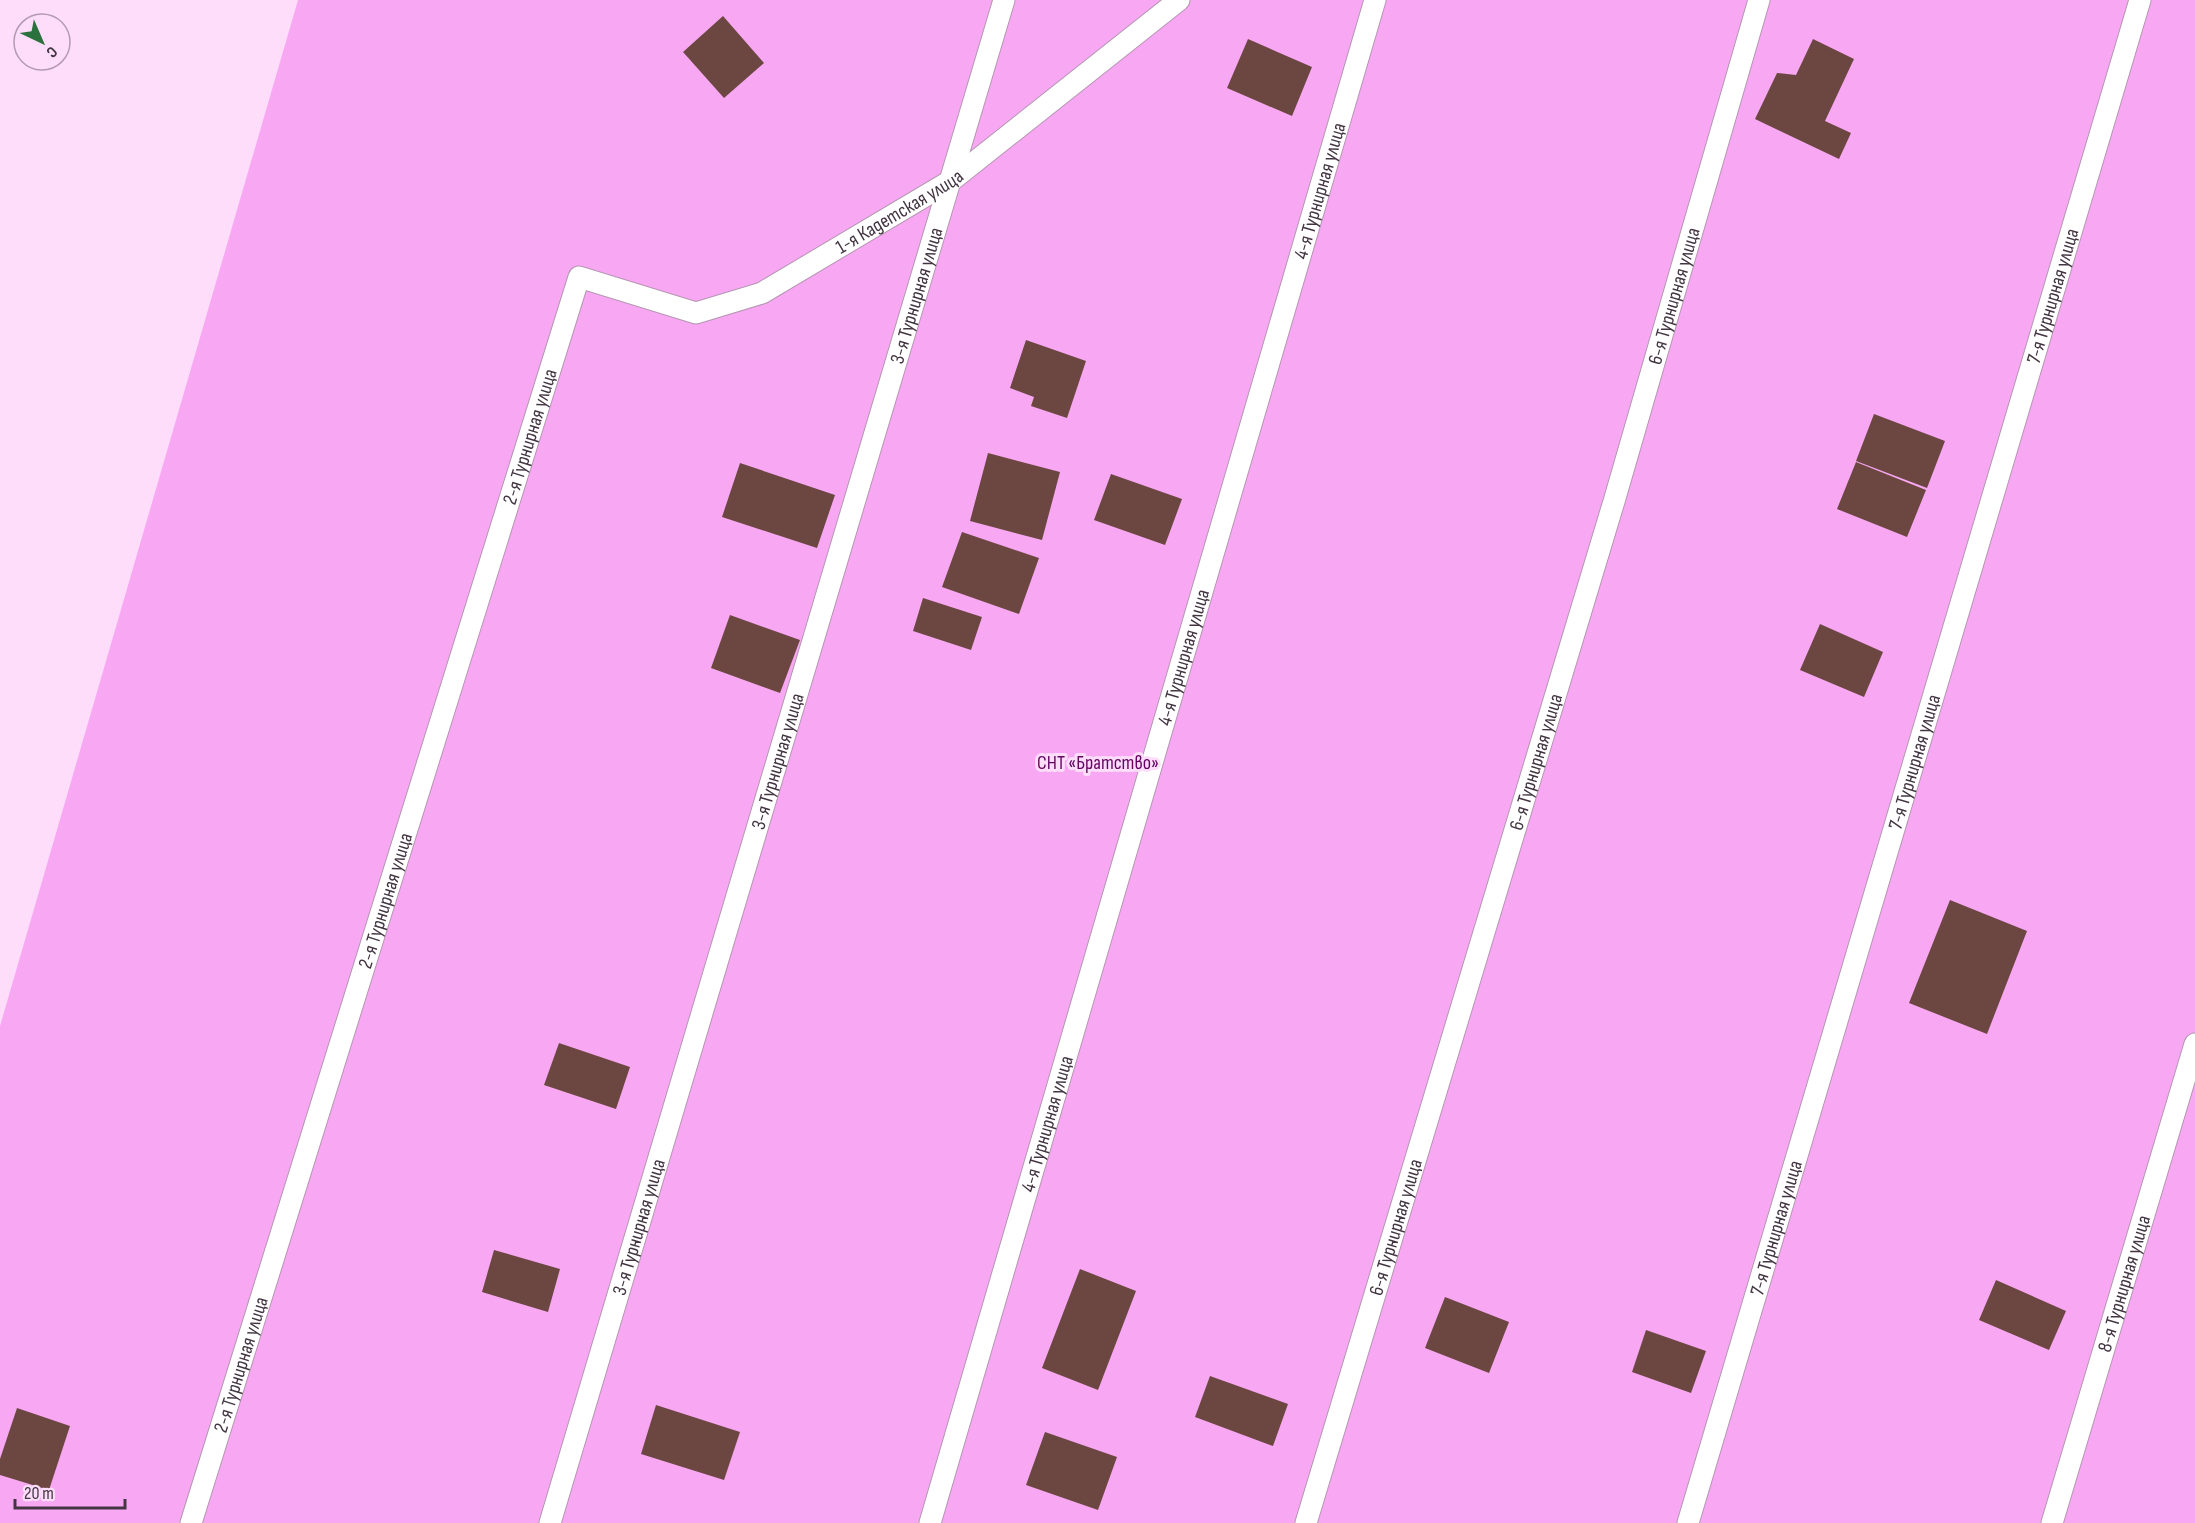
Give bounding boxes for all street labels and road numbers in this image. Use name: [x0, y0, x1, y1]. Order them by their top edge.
street label: 4-я Турнирная улица: [1289, 120, 1352, 262]
street label: 1-я Кадетская улица: [831, 165, 969, 260]
street label: 3-я Турнирная улица: [885, 225, 949, 367]
street label: 6-я Турнирная улица: [1643, 225, 1706, 367]
street label: 7-я Турнирная улица: [2022, 226, 2085, 367]
street label: 2-я Турнирная улица: [498, 366, 563, 508]
street label: 4-я Турнирная улица: [1153, 586, 1215, 729]
street label: 3-я Турнирная улица: [746, 690, 810, 832]
street label: 6-я Турнирная улица: [1505, 691, 1568, 833]
street label: 7-я Турнирная улица: [1883, 692, 1946, 832]
street label: 2-я Турнирная улица: [353, 830, 418, 972]
street label: 4-я Турнирная улица: [1016, 1053, 1079, 1195]
street label: 3-я Турнирная улица: [608, 1156, 671, 1298]
street label: 6-я Турнирная улица: [1364, 1156, 1428, 1299]
street label: 7-я Турнирная улица: [1745, 1158, 1808, 1298]
street label: 8-я Турнирная улица: [2093, 1213, 2156, 1355]
street label: 2-я Турнирная улица: [209, 1294, 274, 1436]

